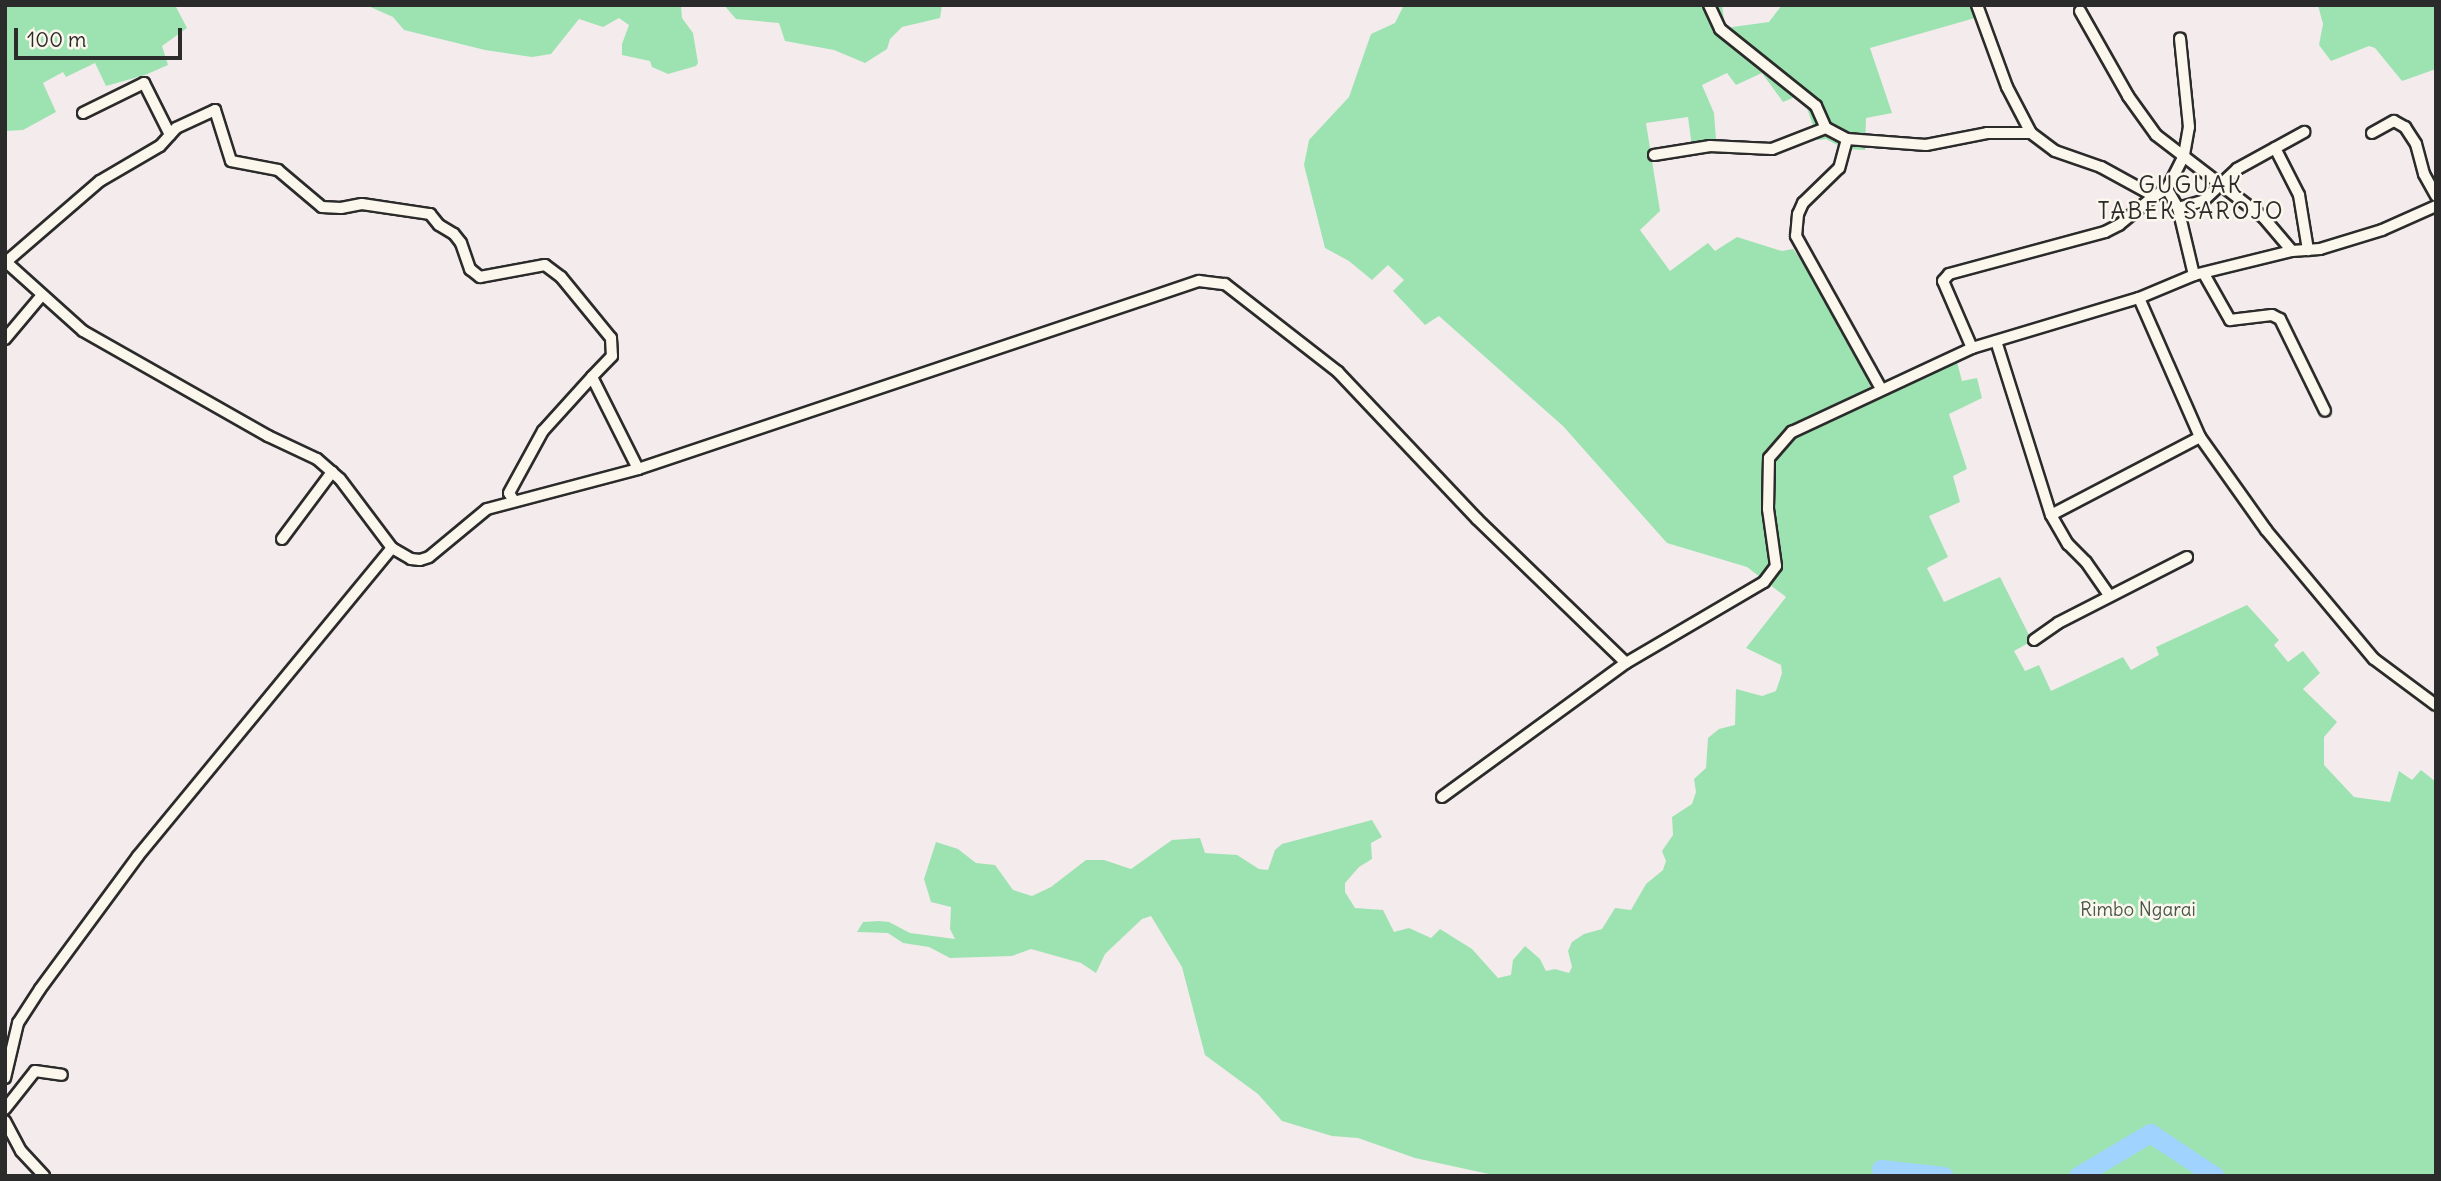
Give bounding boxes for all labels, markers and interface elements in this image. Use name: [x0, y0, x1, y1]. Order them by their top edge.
scale bar: [18, 14, 186, 58]
text: 100 m: [27, 26, 86, 53]
district label: GUGUAK TABEK SAROJO: [2099, 171, 2283, 225]
park label: Rimbo Ngarai: [2080, 899, 2196, 921]

